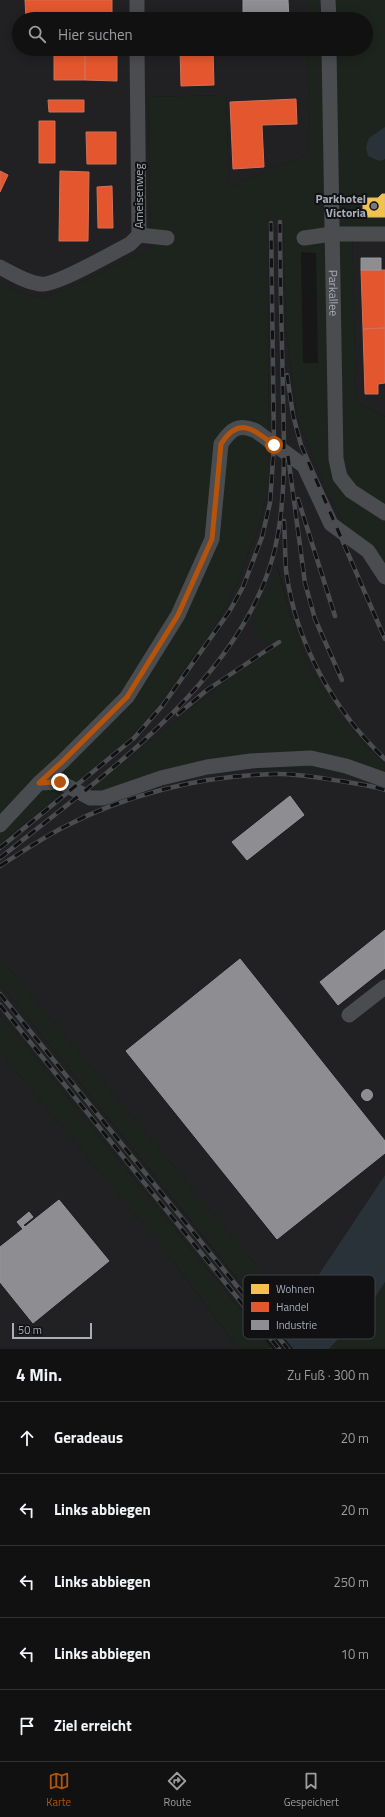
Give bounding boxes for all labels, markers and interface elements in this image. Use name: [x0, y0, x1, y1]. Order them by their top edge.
search box: [12, 12, 373, 56]
icon: search: [26, 23, 48, 45]
text: Hier suchen: [58, 23, 133, 46]
street label: Ameisenweg: [129, 163, 148, 229]
place label: Parkhotel Victoria: [315, 189, 366, 222]
marker: Parkhotel Victoria: [369, 201, 379, 211]
street label: Parkallee: [324, 269, 344, 316]
route start: [265, 436, 283, 454]
route end: [51, 773, 69, 791]
legend: [243, 1275, 375, 1339]
text: Wohnen: [276, 1281, 315, 1297]
text: Handel: [276, 1299, 309, 1315]
text: Industrie: [276, 1317, 317, 1333]
scale bar: [12, 1321, 92, 1340]
text: 50 m: [18, 1322, 42, 1338]
text: 4 Min.: [16, 1362, 62, 1388]
text: Zu Fuß · 300 m: [287, 1365, 369, 1385]
text: Geradeaus: [54, 1426, 123, 1449]
icon: ahead: [16, 1427, 38, 1449]
text: 20 m: [341, 1428, 369, 1448]
text: Links abbiegen: [54, 1498, 151, 1521]
icon: left: [16, 1499, 38, 1521]
text: 20 m: [341, 1500, 369, 1520]
text: Links abbiegen: [54, 1570, 151, 1593]
icon: left: [16, 1571, 38, 1593]
text: 250 m: [333, 1572, 369, 1592]
text: Links abbiegen: [54, 1642, 151, 1665]
icon: left: [16, 1643, 38, 1665]
text: 10 m: [341, 1644, 369, 1664]
text: Ziel erreicht: [54, 1714, 132, 1737]
icon: arrive: [16, 1715, 38, 1737]
tab: Karte: [46, 1770, 71, 1810]
tab: Route: [164, 1770, 191, 1810]
tab: Gespeichert: [284, 1770, 339, 1810]

